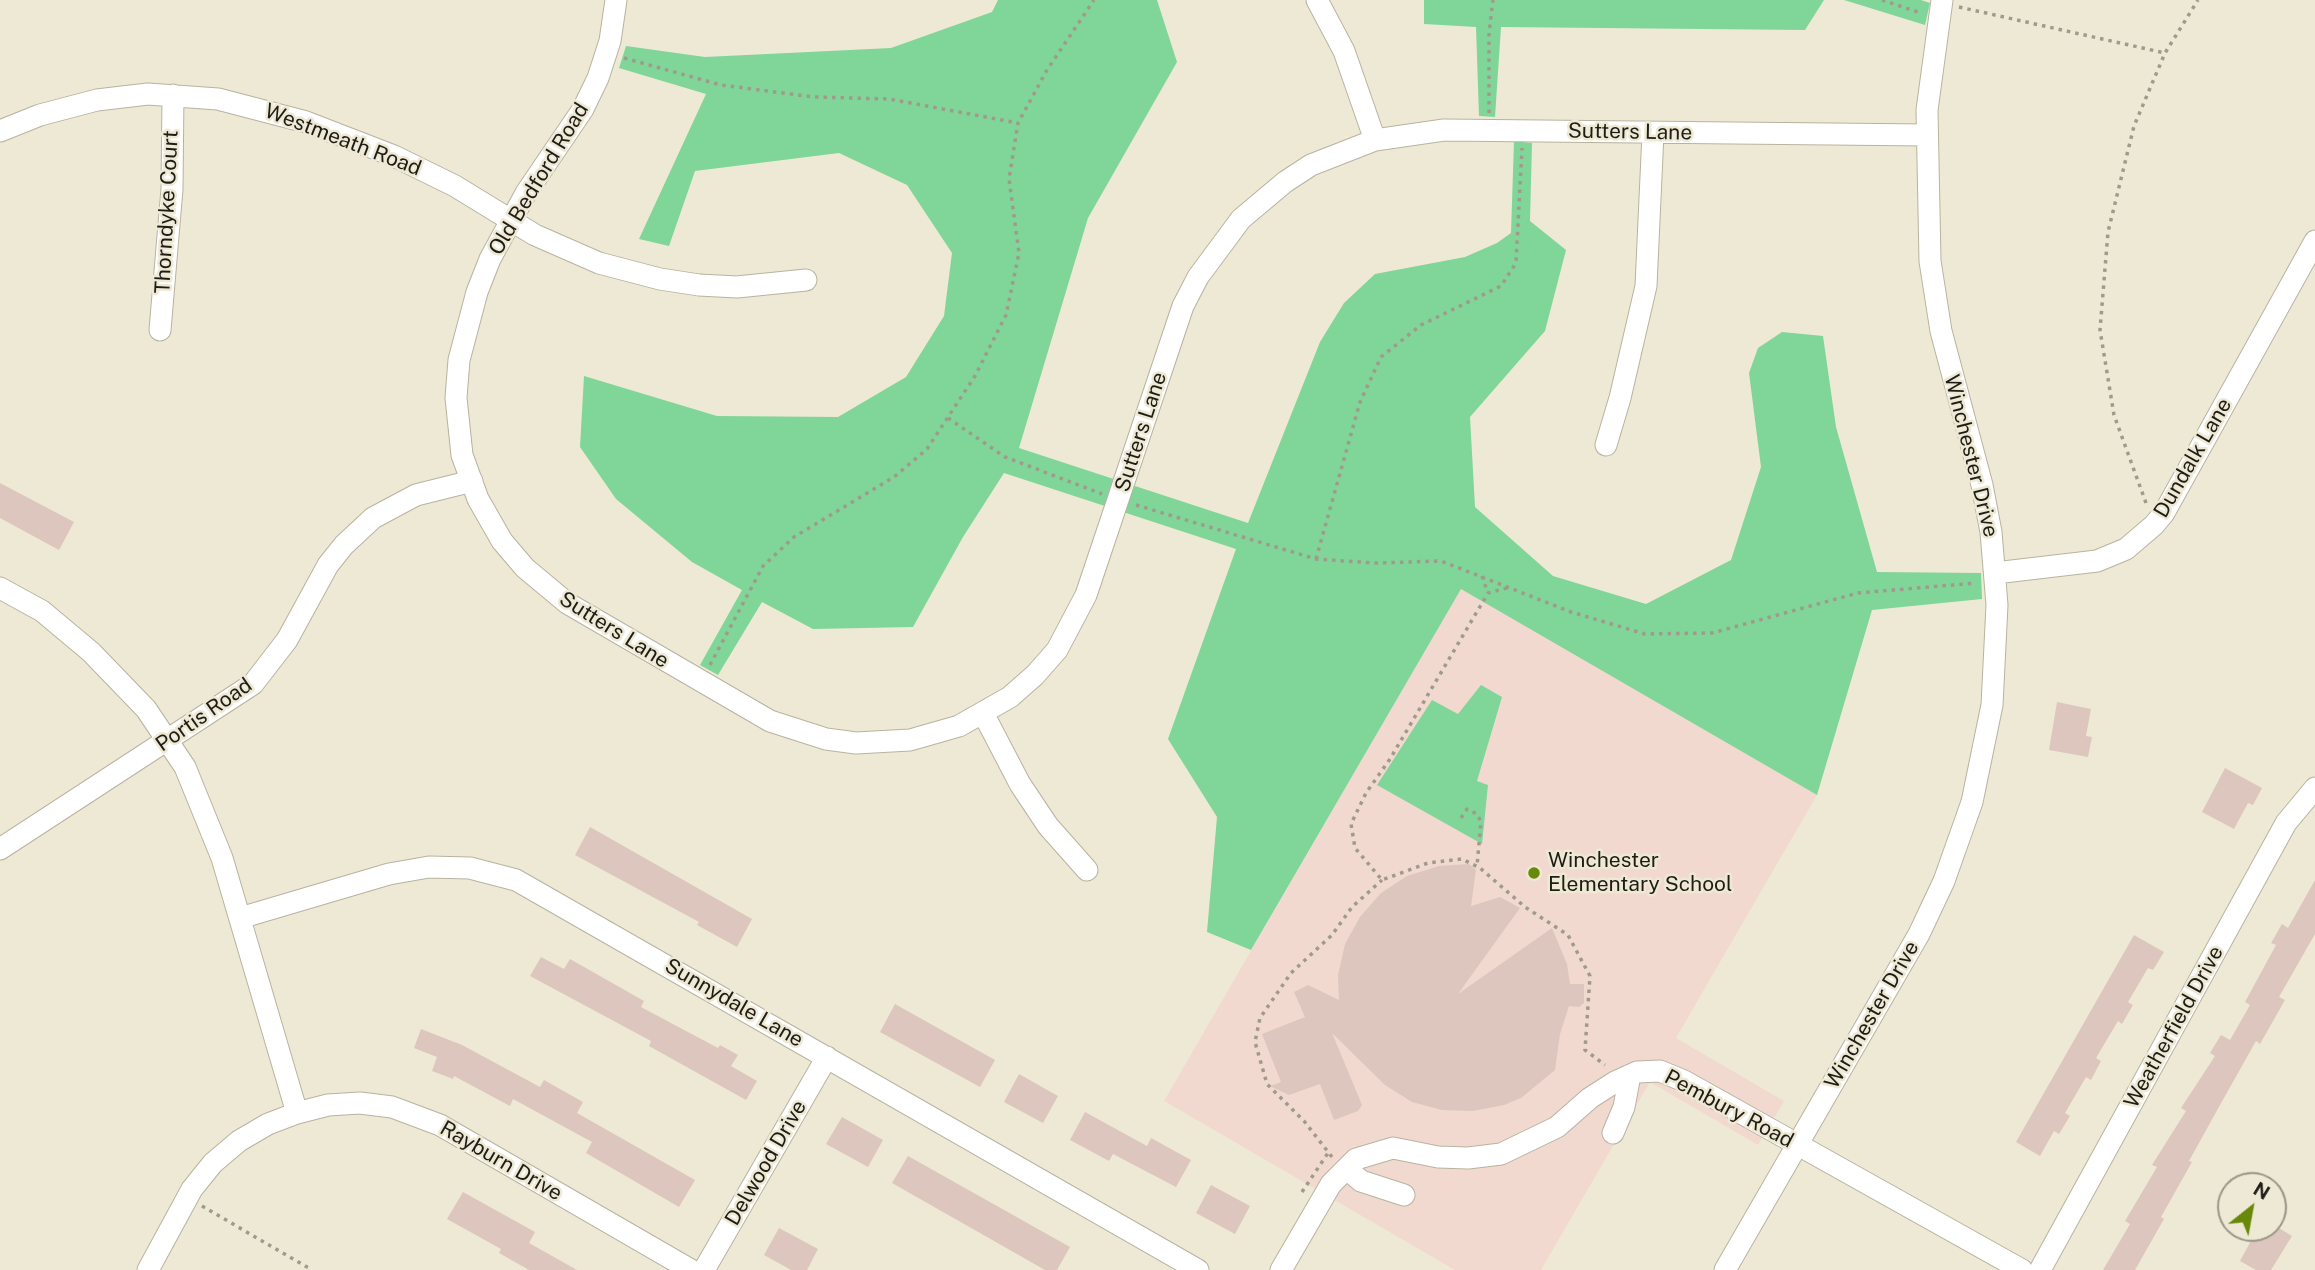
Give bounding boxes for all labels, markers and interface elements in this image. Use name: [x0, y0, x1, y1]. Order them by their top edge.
street label: Old Bedford Road: [484, 98, 594, 260]
street label: Westmeath Road: [261, 99, 425, 181]
street label: Sutters Lane: [1568, 118, 1692, 146]
street label: Thorndyke Court: [150, 130, 184, 294]
street label: Sutters Lane: [1110, 369, 1172, 495]
street label: Winchester Drive: [1939, 372, 2003, 540]
street label: Dundalk Lane: [2149, 394, 2237, 522]
street label: Sutters Lane: [555, 586, 673, 674]
street label: Portis Road: [151, 673, 257, 757]
place label: Winchester Elementary School: [1548, 848, 1732, 898]
marker: Winchester Elementary School: [1526, 865, 1542, 881]
street label: Winchester Drive: [1819, 937, 1925, 1093]
street label: Weatherfield Drive: [2119, 942, 2229, 1112]
street label: Sunnydale Lane: [660, 953, 808, 1053]
street label: Pembury Road: [1660, 1064, 1798, 1154]
street label: Delwood Drive: [720, 1096, 812, 1230]
street label: Rayburn Drive: [435, 1116, 567, 1206]
north arrow: [2217, 1172, 2287, 1242]
text: N: [2250, 1177, 2274, 1204]

